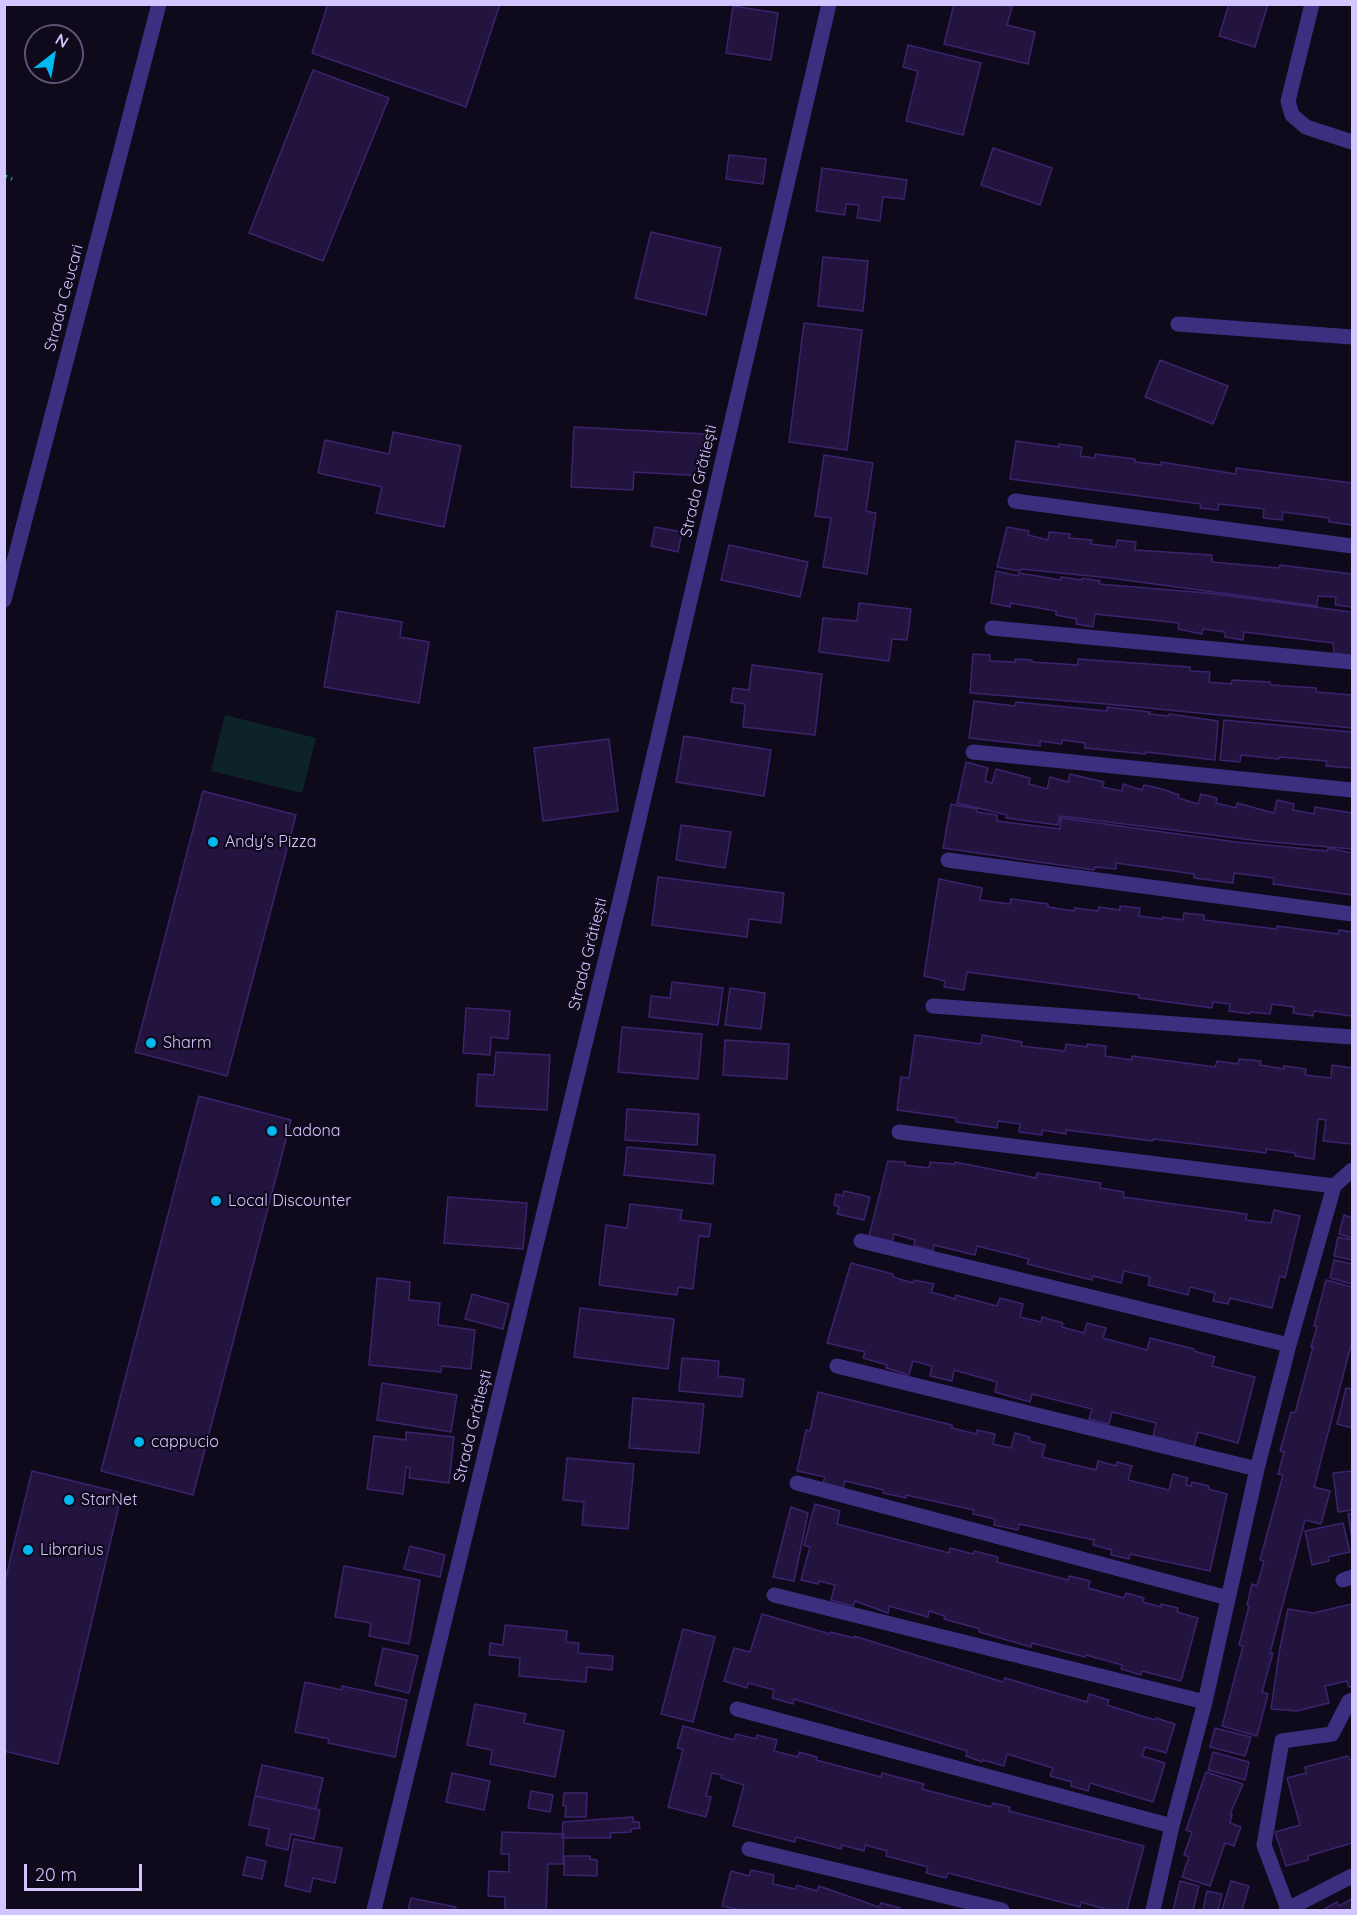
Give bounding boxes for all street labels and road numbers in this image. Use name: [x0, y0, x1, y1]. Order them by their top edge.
street label: Strada Ceucari: [40, 242, 88, 354]
street label: Strada Grătiești: [677, 423, 721, 539]
street label: Strada Grătiești: [565, 896, 611, 1012]
street label: Strada Grătiești: [450, 1368, 496, 1484]

